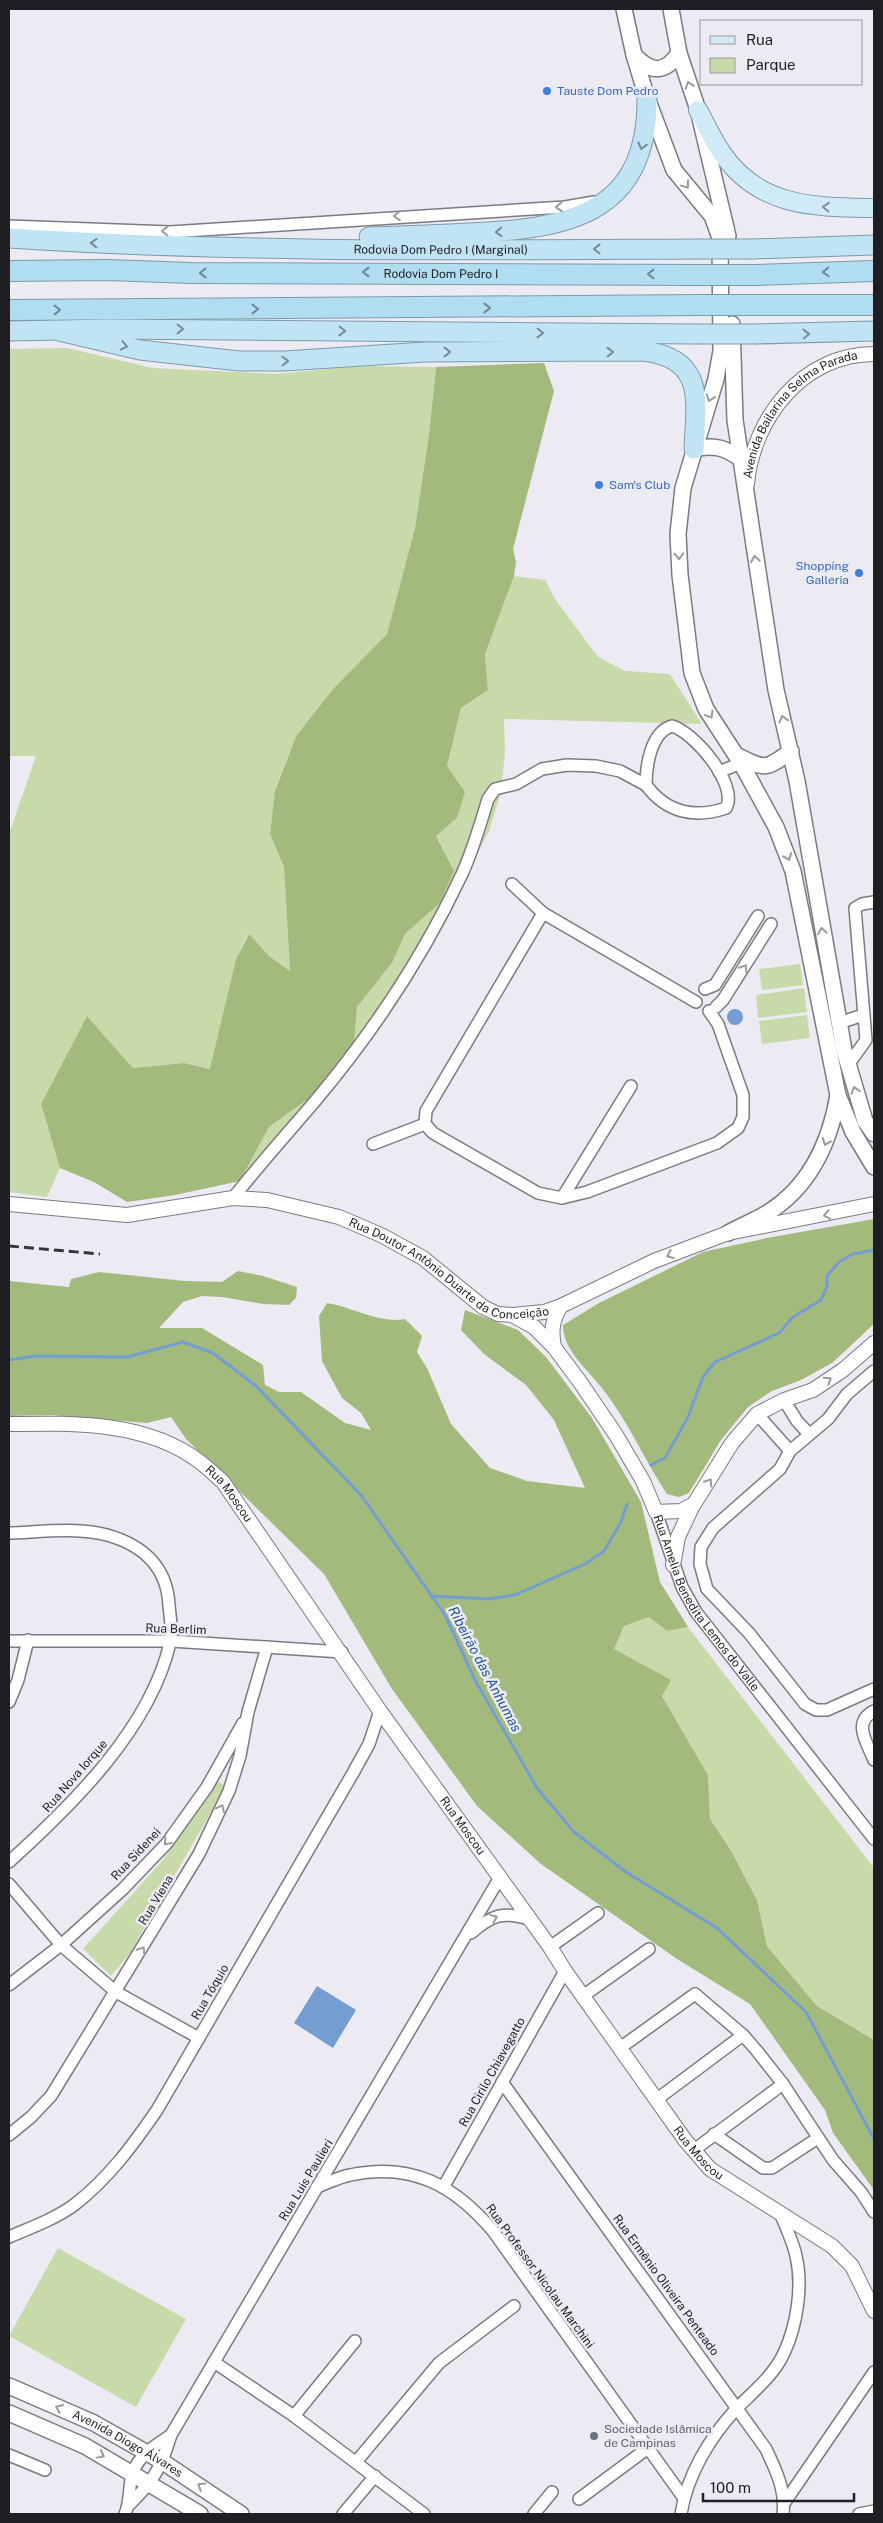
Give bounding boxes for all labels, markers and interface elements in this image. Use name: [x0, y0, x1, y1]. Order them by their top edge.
legend: [700, 20, 863, 85]
text: Rua: [746, 31, 773, 48]
text: Parque: [746, 56, 796, 73]
one-way arrow: [685, 81, 695, 90]
place label: Tauste Dom Pedro: [557, 84, 659, 98]
marker: Tauste Dom Pedro: [541, 85, 553, 97]
one-way arrow: [637, 142, 648, 150]
one-way arrow: [680, 180, 689, 189]
one-way arrow: [555, 201, 563, 212]
one-way arrow: [821, 201, 829, 212]
one-way arrow: [393, 211, 401, 222]
one-way arrow: [161, 226, 169, 236]
one-way arrow: [495, 227, 502, 237]
one-way arrow: [90, 238, 98, 249]
street label: Rodovia Dom Pedro I (Marginal): [353, 243, 528, 257]
one-way arrow: [593, 244, 600, 254]
one-way arrow: [361, 267, 369, 277]
street label: Rodovia Dom Pedro I: [383, 267, 498, 281]
one-way arrow: [821, 267, 829, 278]
one-way arrow: [199, 268, 206, 278]
one-way arrow: [646, 269, 654, 279]
one-way arrow: [484, 303, 492, 313]
one-way arrow: [252, 304, 259, 314]
one-way arrow: [54, 305, 62, 315]
one-way arrow: [176, 324, 184, 335]
one-way arrow: [339, 326, 347, 336]
one-way arrow: [536, 328, 544, 338]
one-way arrow: [802, 329, 810, 339]
one-way arrow: [119, 340, 128, 351]
one-way arrow: [444, 347, 452, 357]
one-way arrow: [606, 347, 614, 357]
street label: Avenida Bailarina Selma Parada: [741, 348, 859, 480]
one-way arrow: [282, 355, 290, 366]
one-way arrow: [706, 394, 716, 402]
place label: Sam's Club: [609, 478, 670, 492]
marker: Sam's Club: [593, 479, 605, 491]
one-way arrow: [674, 553, 684, 561]
one-way arrow: [751, 555, 761, 564]
place label: Shopping Galleria: [796, 559, 849, 587]
marker: Shopping Galleria: [853, 567, 865, 579]
one-way arrow: [703, 709, 713, 718]
one-way arrow: [779, 716, 789, 724]
one-way arrow: [782, 852, 792, 860]
one-way arrow: [818, 926, 828, 935]
one-way arrow: [737, 964, 747, 973]
one-way arrow: [850, 1086, 860, 1094]
one-way arrow: [822, 1138, 832, 1146]
one-way arrow: [822, 1209, 831, 1219]
street label: Rua Doutor Antônio Duarte da Conceição: [347, 1215, 551, 1322]
one-way arrow: [666, 1249, 675, 1259]
one-way arrow: [822, 1377, 831, 1386]
street label: Rua Moscou: [203, 1463, 255, 1525]
one-way arrow: [702, 1478, 712, 1487]
street label: Rua Amelia Benedita Lemos do Valle: [650, 1513, 762, 1694]
water label: Ribeirão das Anhumas: [445, 1604, 525, 1735]
street label: Rua Berlim: [145, 1621, 207, 1637]
street label: Rua Nova Iorque: [40, 1737, 110, 1815]
street label: Rua Moscou: [437, 1794, 488, 1857]
one-way arrow: [214, 1805, 224, 1814]
street label: Rua Sidenei: [108, 1825, 164, 1883]
one-way arrow: [164, 1836, 173, 1845]
street label: Rua Viena: [136, 1873, 176, 1927]
one-way arrow: [489, 1913, 498, 1924]
one-way arrow: [135, 1947, 145, 1956]
street label: Rua Tóquio: [189, 1962, 232, 2022]
street label: Rua Cirilo Chiavegatto: [456, 2015, 528, 2129]
street label: Rua Moscou: [670, 2124, 726, 2183]
street label: Rua Luis Paulieri: [276, 2137, 336, 2223]
street label: Rua Professor Nicolau Marchini: [483, 2201, 597, 2351]
street label: Rua Ermênio Oliveira Penteado: [610, 2212, 722, 2358]
one-way arrow: [55, 2403, 64, 2414]
street label: Avenida Diogo Álvares: [70, 2407, 185, 2480]
place label: Sociedade Islâmica de Campinas: [604, 2422, 712, 2450]
marker: Sociedade Islâmica de Campinas: [588, 2430, 600, 2442]
one-way arrow: [95, 2448, 104, 2458]
scale bar: [703, 2470, 854, 2502]
text: 100 m: [710, 2479, 751, 2496]
one-way arrow: [197, 2483, 206, 2493]

